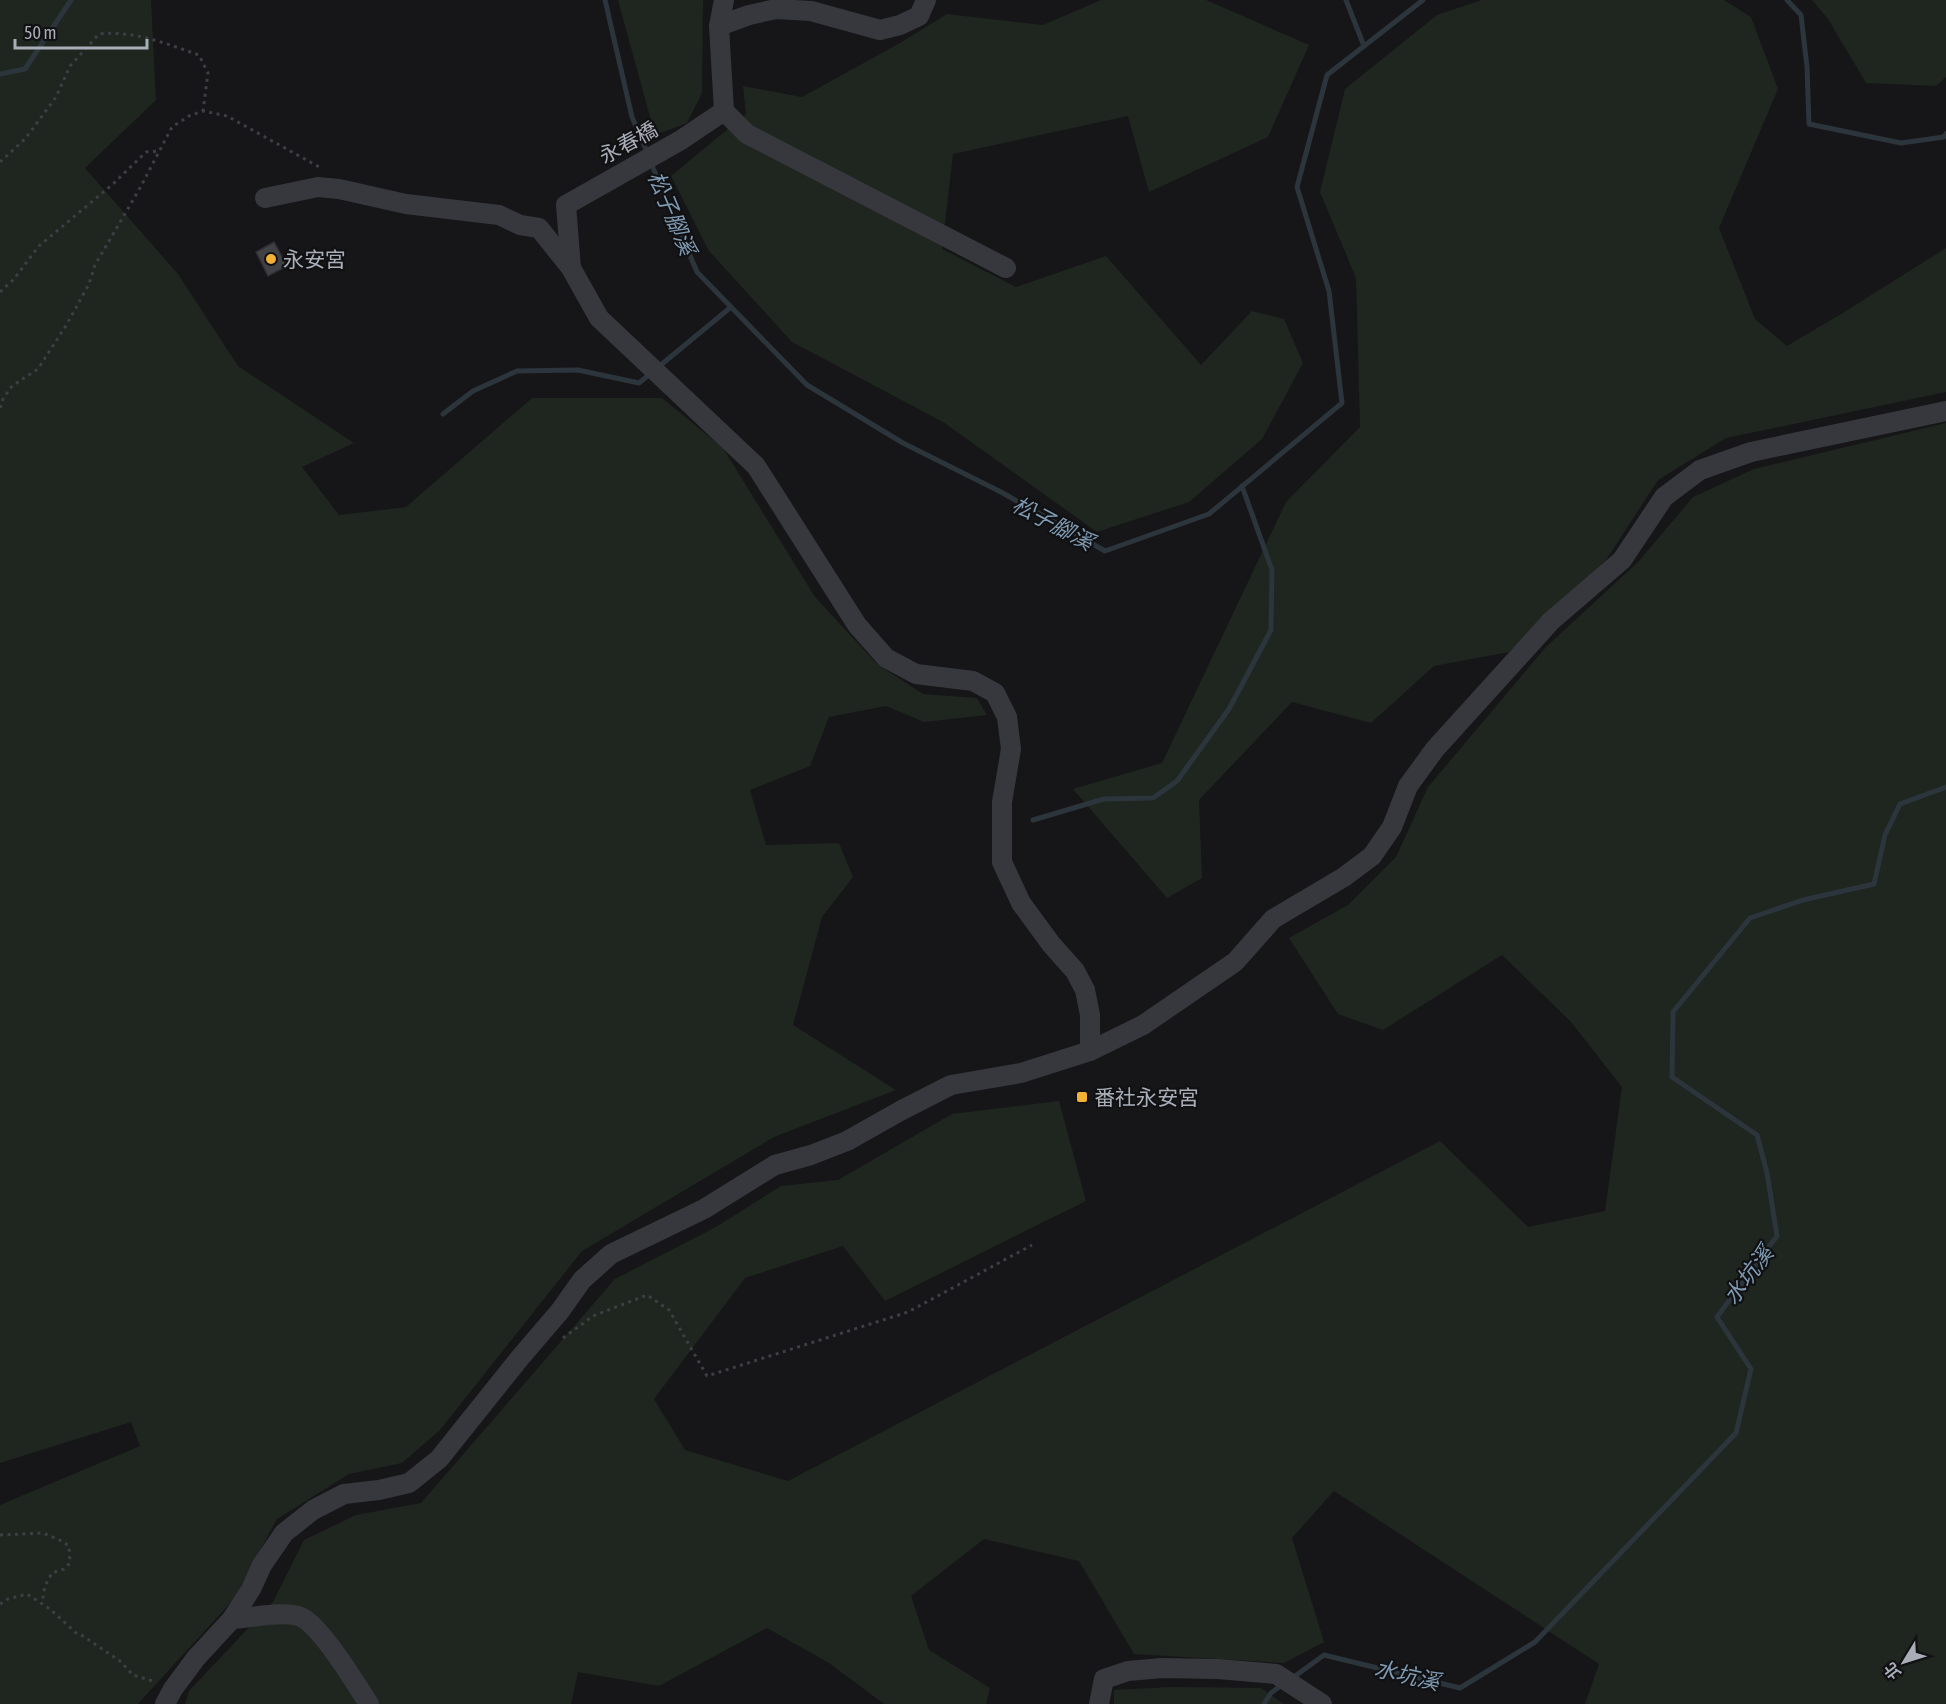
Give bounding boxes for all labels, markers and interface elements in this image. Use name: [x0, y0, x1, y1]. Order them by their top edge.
scale bar: [15, 12, 147, 50]
text: 50 m: [24, 22, 56, 43]
street label: 永春橋: [595, 116, 661, 168]
water label: 松子腳溪: [643, 167, 702, 261]
place label: 永安宮: [283, 247, 346, 271]
marker: 永安宮: [264, 252, 278, 266]
water label: 松子腳溪: [1008, 491, 1101, 557]
place label: 番社永安宮: [1094, 1085, 1199, 1109]
marker: 番社永安宮: [1075, 1090, 1089, 1104]
water label: 水坑溪: [1718, 1238, 1780, 1309]
north arrow: [1874, 1632, 1934, 1692]
water label: 水坑溪: [1372, 1655, 1445, 1696]
text: 北: [1880, 1659, 1904, 1683]

